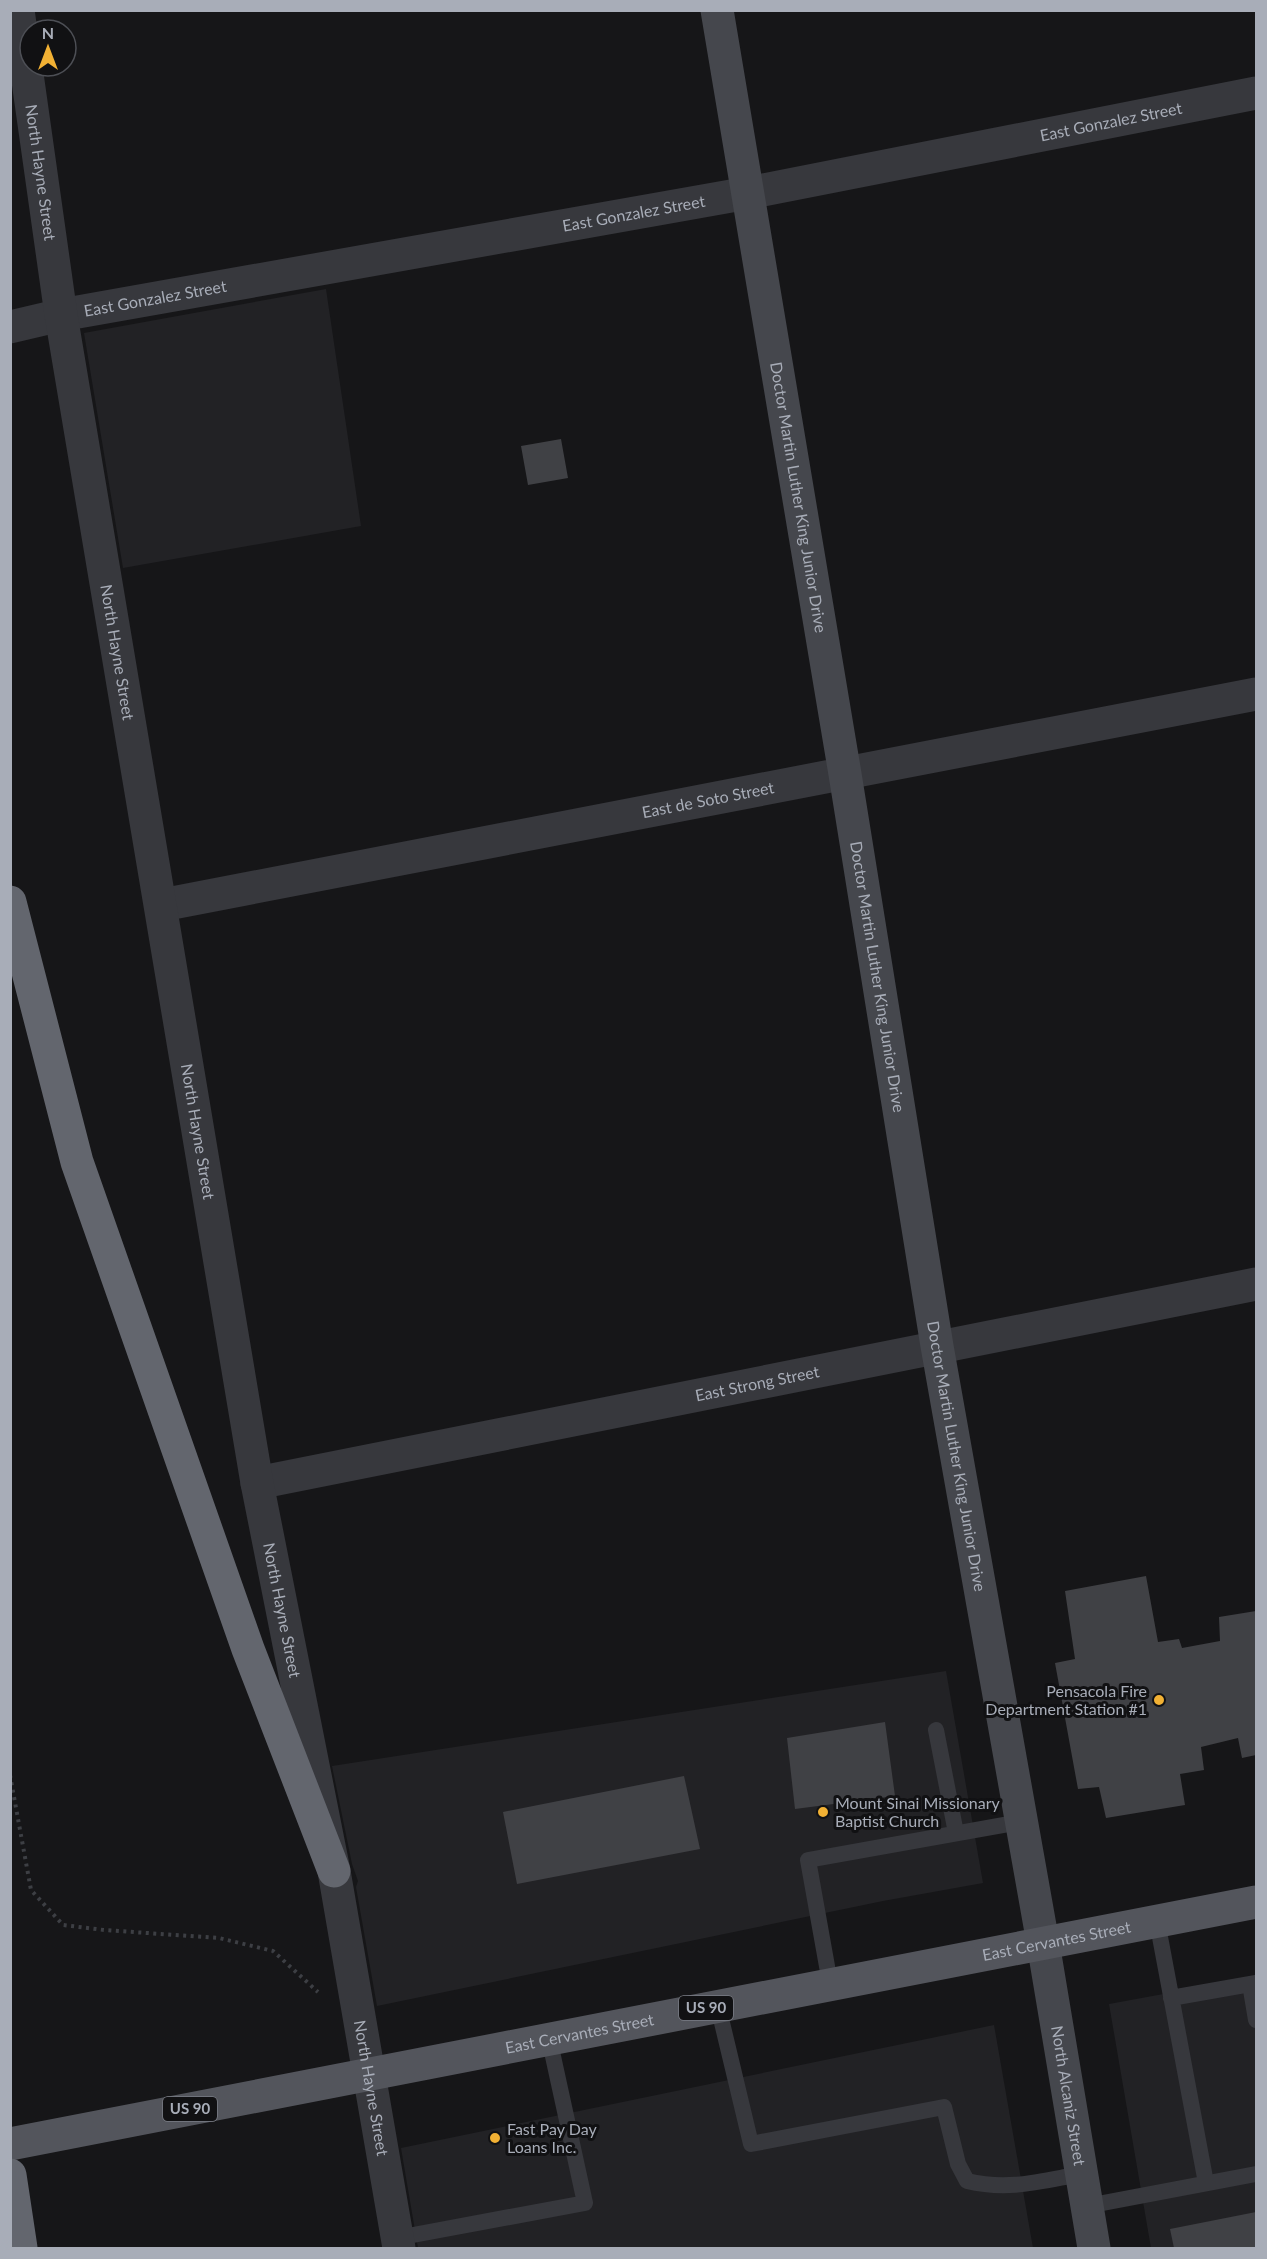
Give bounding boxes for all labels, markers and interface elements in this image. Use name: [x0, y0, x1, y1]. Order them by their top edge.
north arrow: [18, 18, 78, 78]
text: N: [42, 23, 54, 42]
street label: East Gonzalez Street: [1038, 98, 1184, 144]
street label: North Hayne Street: [22, 103, 60, 242]
street label: East Gonzalez Street: [561, 191, 707, 235]
street label: East Gonzalez Street: [82, 276, 228, 320]
street label: Doctor Martin Luther King Junior Drive: [767, 360, 831, 634]
street label: North Hayne Street: [97, 583, 139, 722]
street label: East de Soto Street: [640, 777, 776, 821]
street label: Doctor Martin Luther King Junior Drive: [847, 840, 909, 1114]
street label: North Hayne Street: [178, 1062, 219, 1201]
street label: Doctor Martin Luther King Junior Drive: [924, 1320, 990, 1593]
street label: East Strong Street: [693, 1361, 821, 1405]
street label: North Hayne Street: [260, 1541, 305, 1680]
place label: Pensacola Fire Department Station #1: [985, 1681, 1147, 1718]
marker: Pensacola Fire Department Station #1: [1152, 1693, 1166, 1707]
place label: Mount Sinai Missionary Baptist Church: [835, 1793, 1001, 1830]
marker: Mount Sinai Missionary Baptist Church: [816, 1805, 830, 1819]
street label: East Cervantes Street: [980, 1917, 1133, 1964]
road number: US 90: [679, 1996, 733, 2020]
street label: East Cervantes Street: [503, 2009, 655, 2057]
street label: North Hayne Street: [351, 2019, 393, 2157]
street label: North Alcaniz Street: [1048, 2024, 1090, 2167]
road number: US 90: [163, 2097, 217, 2121]
place label: Fast Pay Day Loans Inc.: [507, 2119, 597, 2156]
marker: Fast Pay Day Loans Inc.: [488, 2131, 502, 2145]

